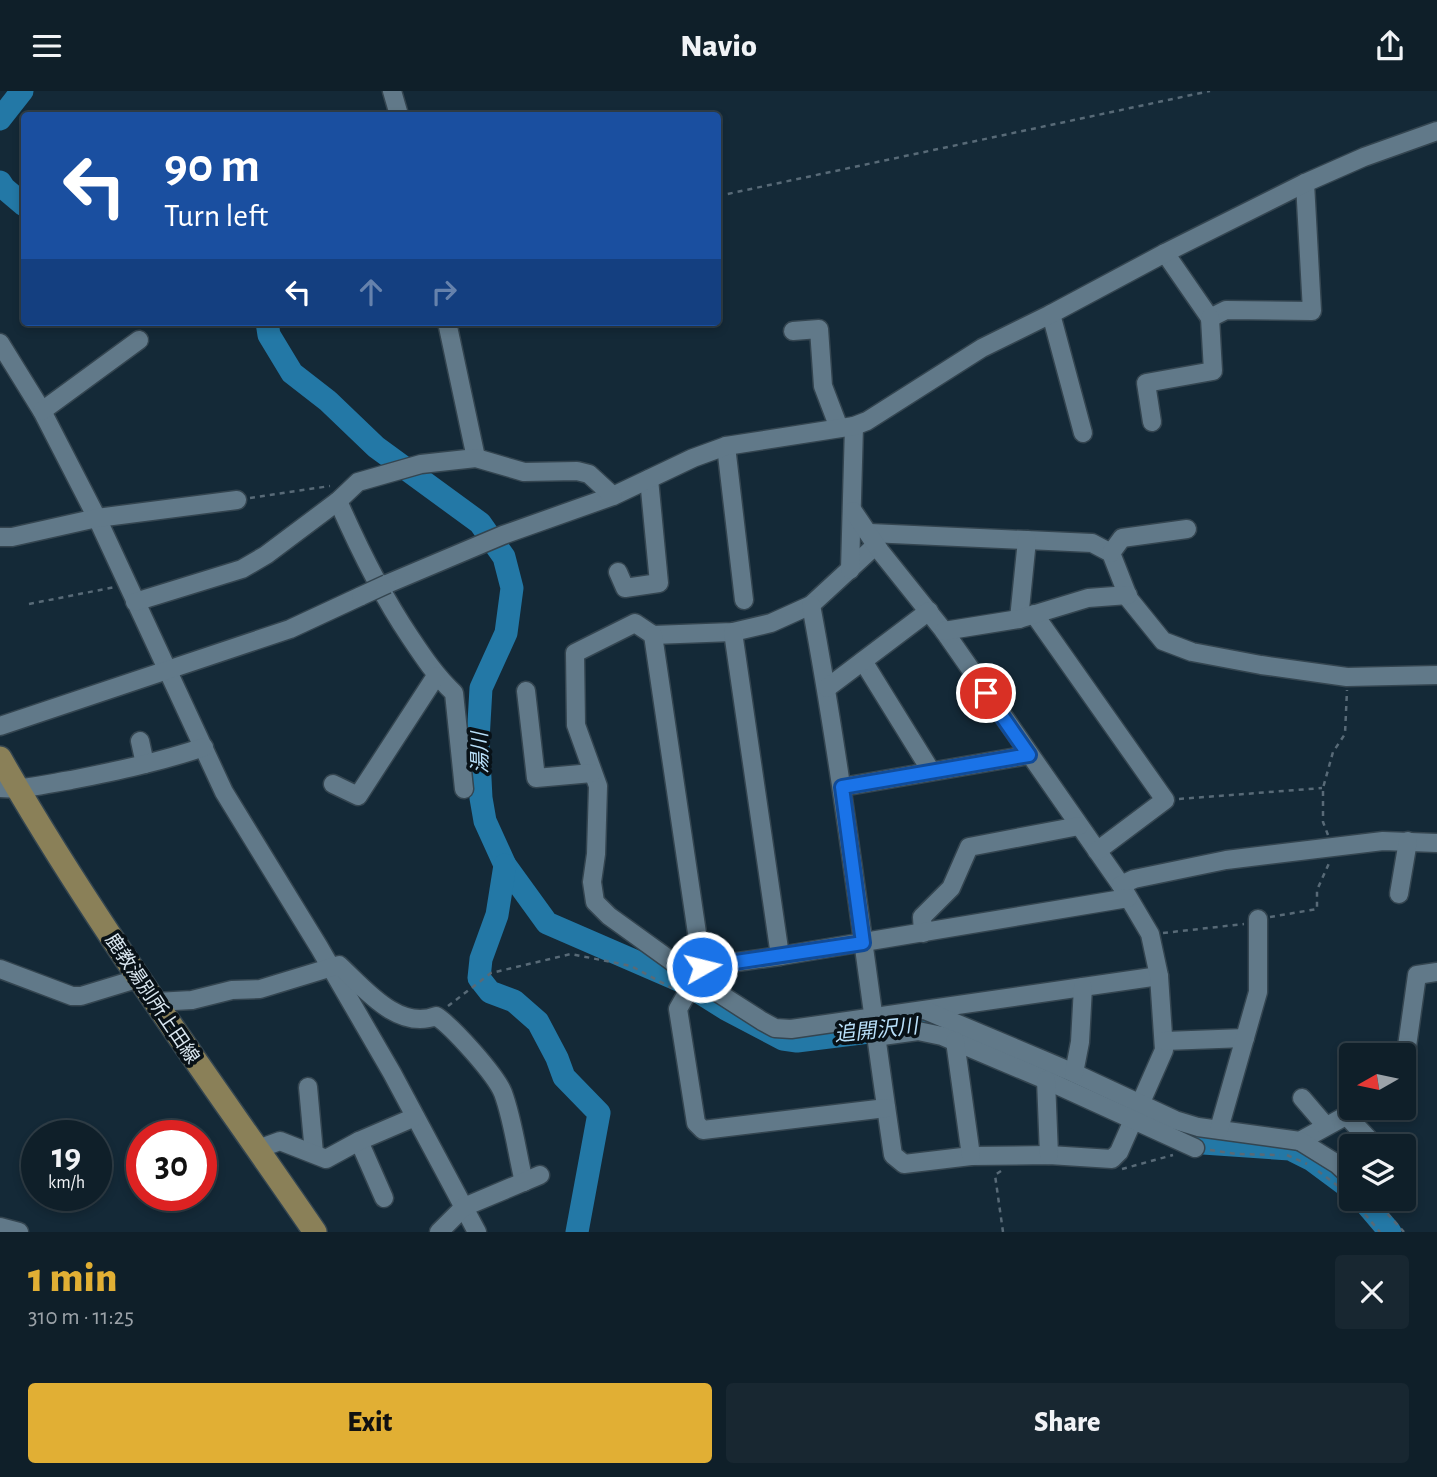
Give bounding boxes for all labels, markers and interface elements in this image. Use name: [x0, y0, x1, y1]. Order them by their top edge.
icon: menu: [28, 27, 66, 65]
icon: share: [1371, 27, 1409, 65]
text: Navio: [680, 30, 757, 62]
icon: left: [49, 140, 140, 231]
text: 90 m: [164, 142, 260, 191]
text: Turn left: [164, 200, 268, 232]
icon: left: [279, 273, 317, 311]
icon: ahead: [352, 273, 390, 311]
icon: right: [425, 273, 463, 311]
pin: [956, 663, 1016, 723]
icon: arrive: [967, 674, 1005, 712]
water label: 湯川: [469, 730, 491, 774]
street label: 鹿教湯別所上田線: [101, 930, 203, 1067]
position arrow: [665, 930, 739, 1004]
water label: 追開沢川: [833, 1014, 921, 1045]
north arrow: [1339, 1043, 1416, 1120]
map controls: [1339, 1043, 1416, 1211]
speed limit sign: 30: [126, 1120, 217, 1211]
button: layers: [1339, 1134, 1416, 1211]
text: 19: [52, 1139, 81, 1174]
text: km/h: [48, 1174, 85, 1192]
button: close: [1335, 1255, 1409, 1329]
text: 1 min: [28, 1257, 117, 1299]
text: 310 m · 11:25: [28, 1306, 134, 1329]
button: Exit: [28, 1383, 712, 1463]
button: Share: [726, 1383, 1409, 1463]

